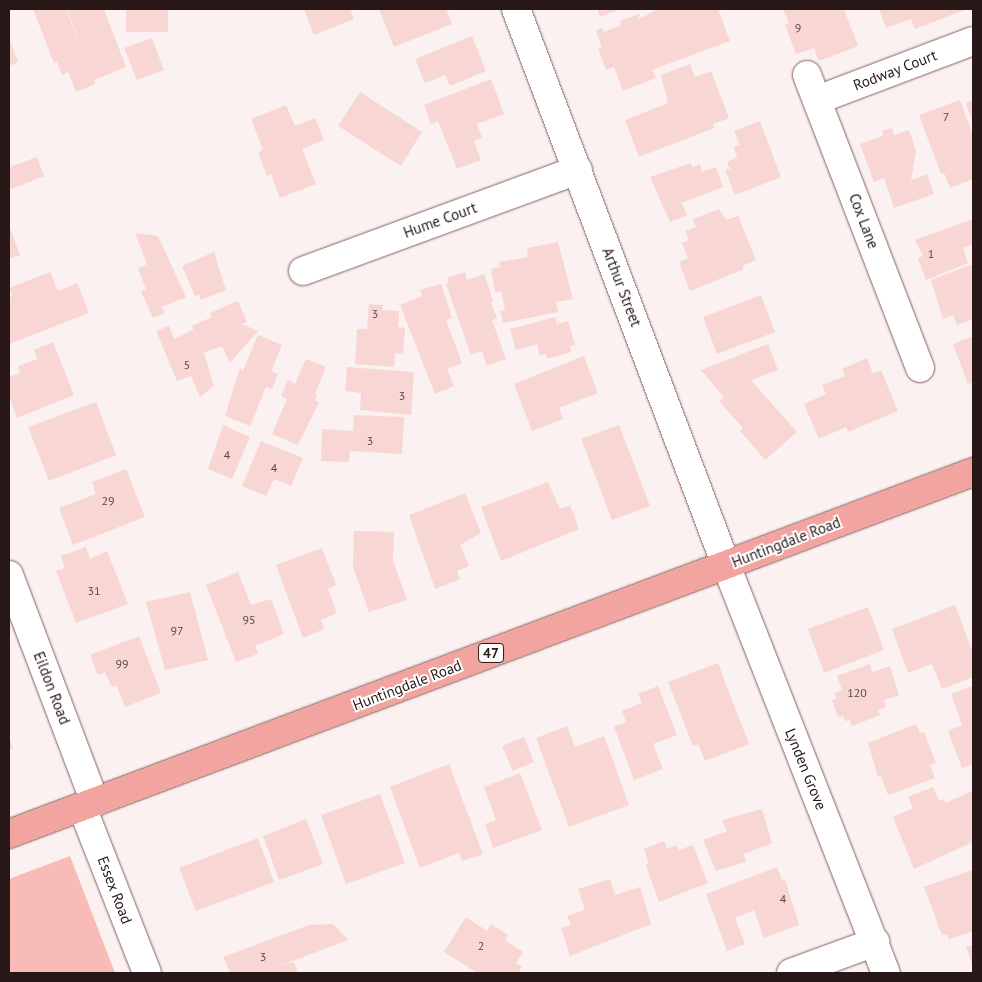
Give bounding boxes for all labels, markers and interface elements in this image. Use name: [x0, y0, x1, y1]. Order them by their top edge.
house number: 9: [795, 21, 801, 35]
street label: Rodway Court: [850, 46, 940, 94]
house number: 7: [943, 110, 949, 124]
street label: Cox Lane: [845, 191, 883, 251]
street label: Hume Court: [401, 198, 479, 242]
street label: Arthur Street: [599, 245, 645, 329]
house number: 1: [928, 247, 934, 261]
house number: 3: [372, 307, 378, 321]
house number: 5: [184, 358, 190, 372]
house number: 3: [399, 389, 405, 403]
house number: 3: [367, 434, 373, 448]
house number: 4: [224, 448, 230, 462]
house number: 4: [271, 461, 277, 475]
house number: 29: [101, 494, 115, 508]
street label: Huntingdale Road: [729, 513, 843, 571]
house number: 31: [87, 584, 101, 598]
house number: 95: [242, 613, 256, 627]
house number: 97: [170, 624, 184, 638]
road number: 47: [477, 641, 505, 664]
street label: Eildon Road: [30, 649, 74, 727]
street label: Huntingdale Road: [350, 656, 464, 714]
house number: 99: [115, 657, 129, 671]
house number: 120: [847, 686, 867, 700]
street label: Lynden Grove: [782, 726, 830, 812]
street label: Essex Road: [94, 853, 136, 927]
house number: 4: [780, 892, 786, 906]
house number: 2: [478, 939, 484, 953]
house number: 3: [260, 950, 266, 964]

